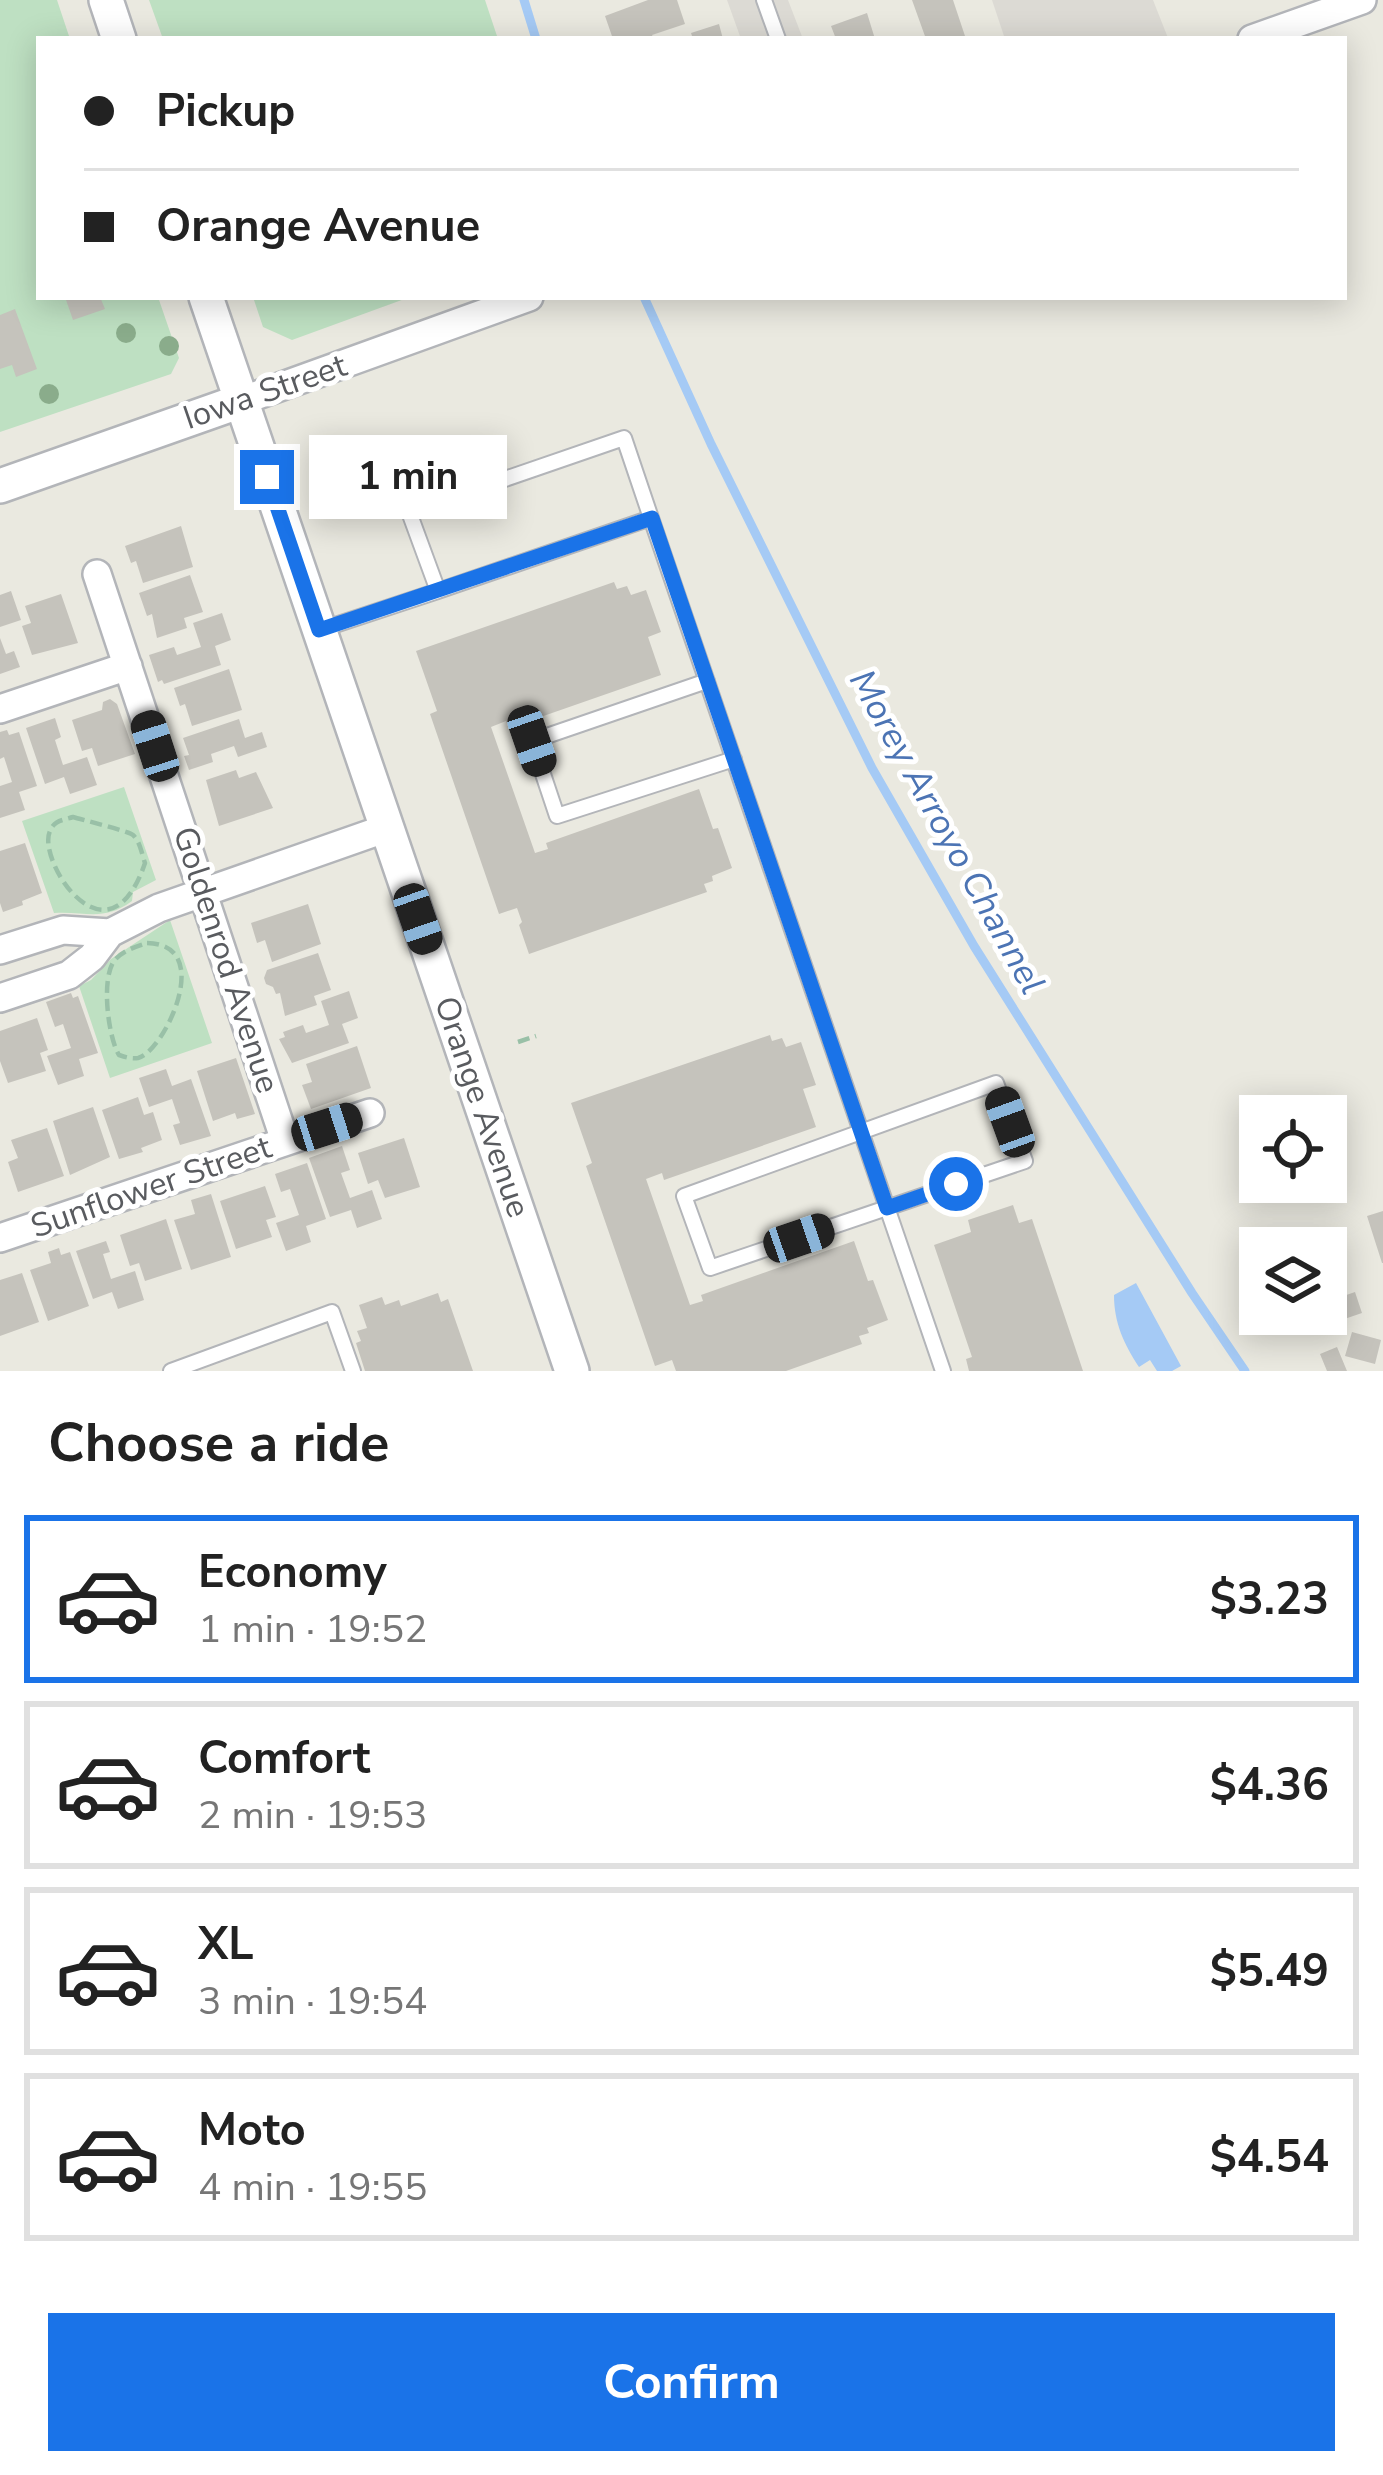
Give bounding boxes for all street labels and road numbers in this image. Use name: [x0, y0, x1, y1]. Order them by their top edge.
street label: Iowa Street: [177, 343, 353, 441]
street label: Goldenrod Avenue: [162, 821, 290, 1099]
street label: Orange Avenue: [423, 991, 541, 1223]
street label: Sunflower Street: [25, 1125, 278, 1249]

